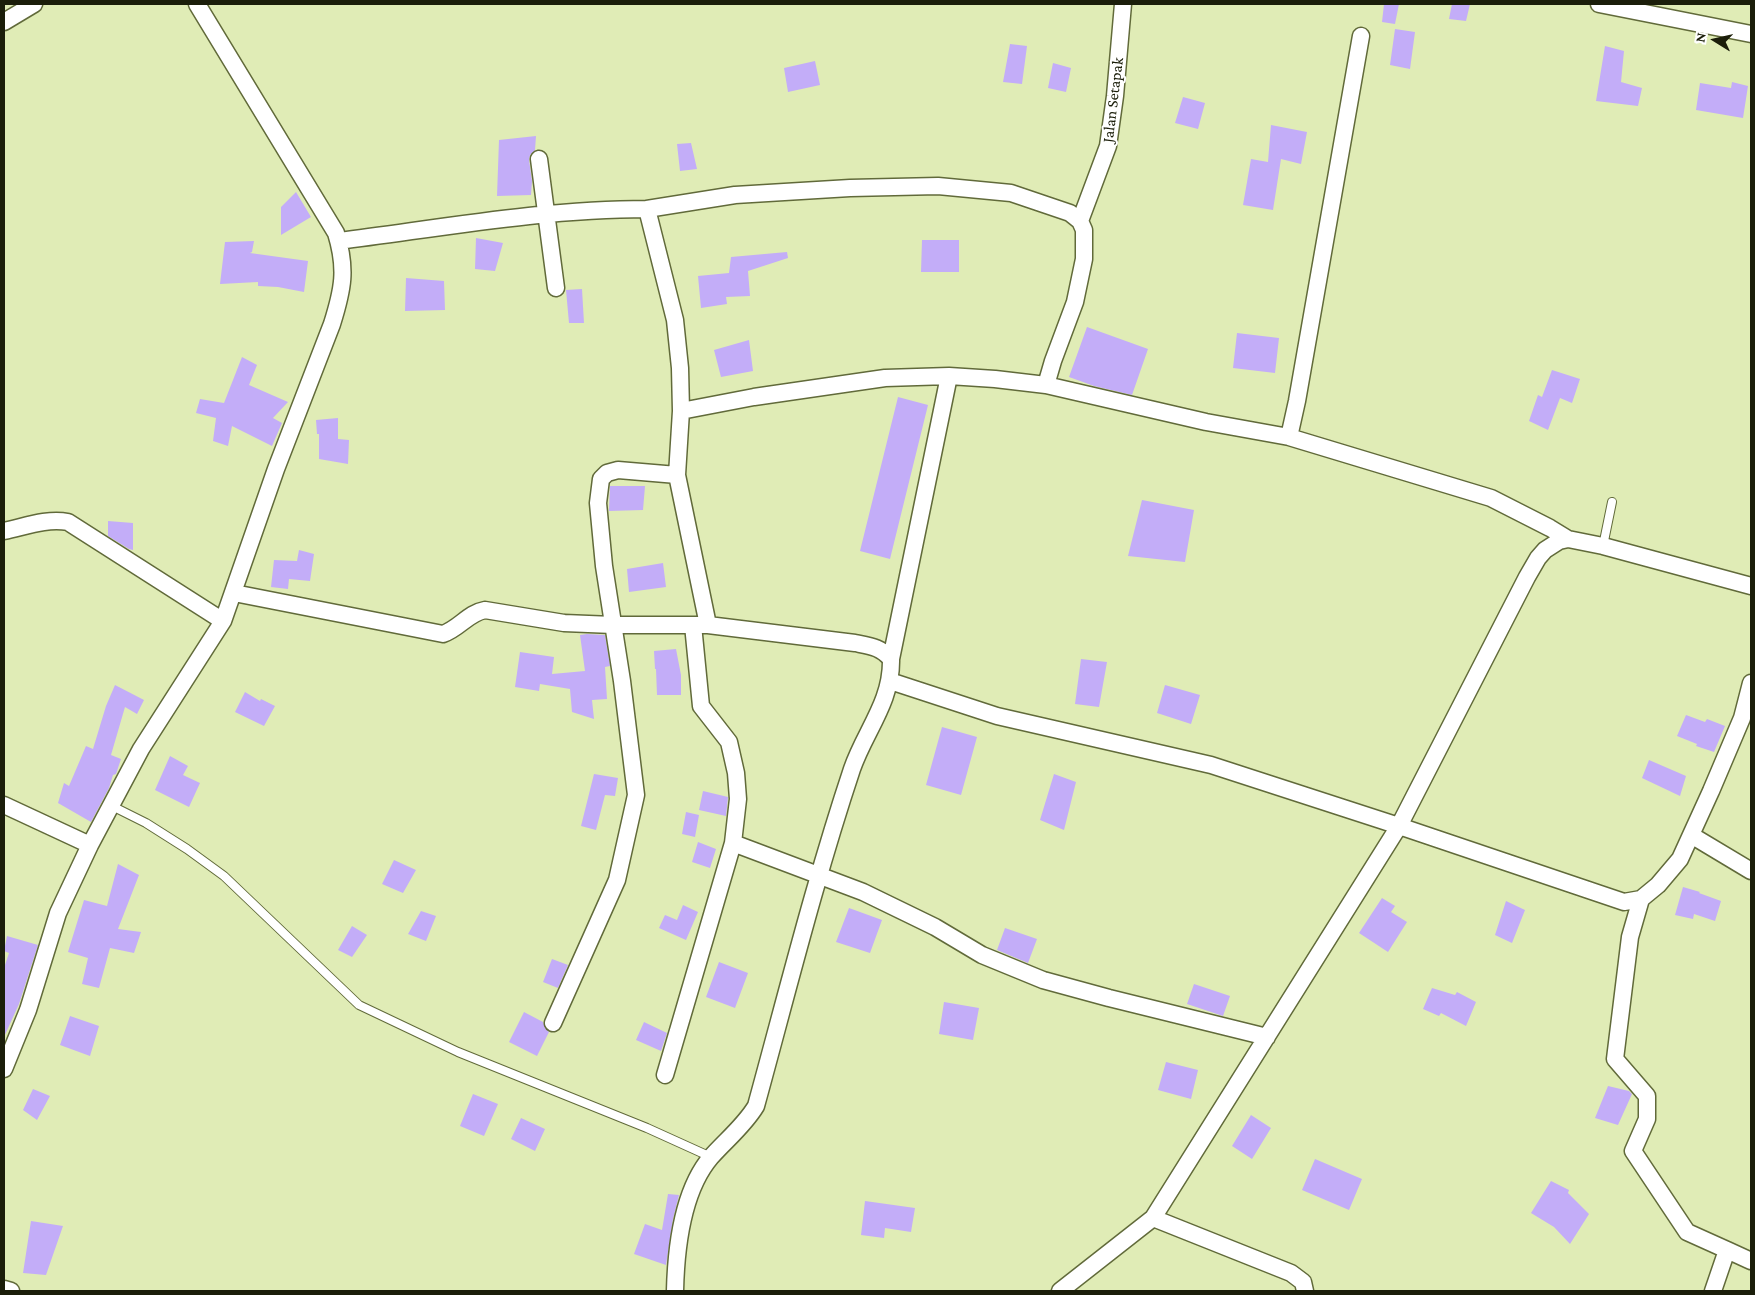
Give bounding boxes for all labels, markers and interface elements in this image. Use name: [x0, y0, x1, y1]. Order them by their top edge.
north arrow: [1690, 15, 1740, 65]
text: N: [1692, 31, 1709, 43]
street label: Jalan Setapak: [1098, 56, 1128, 144]

